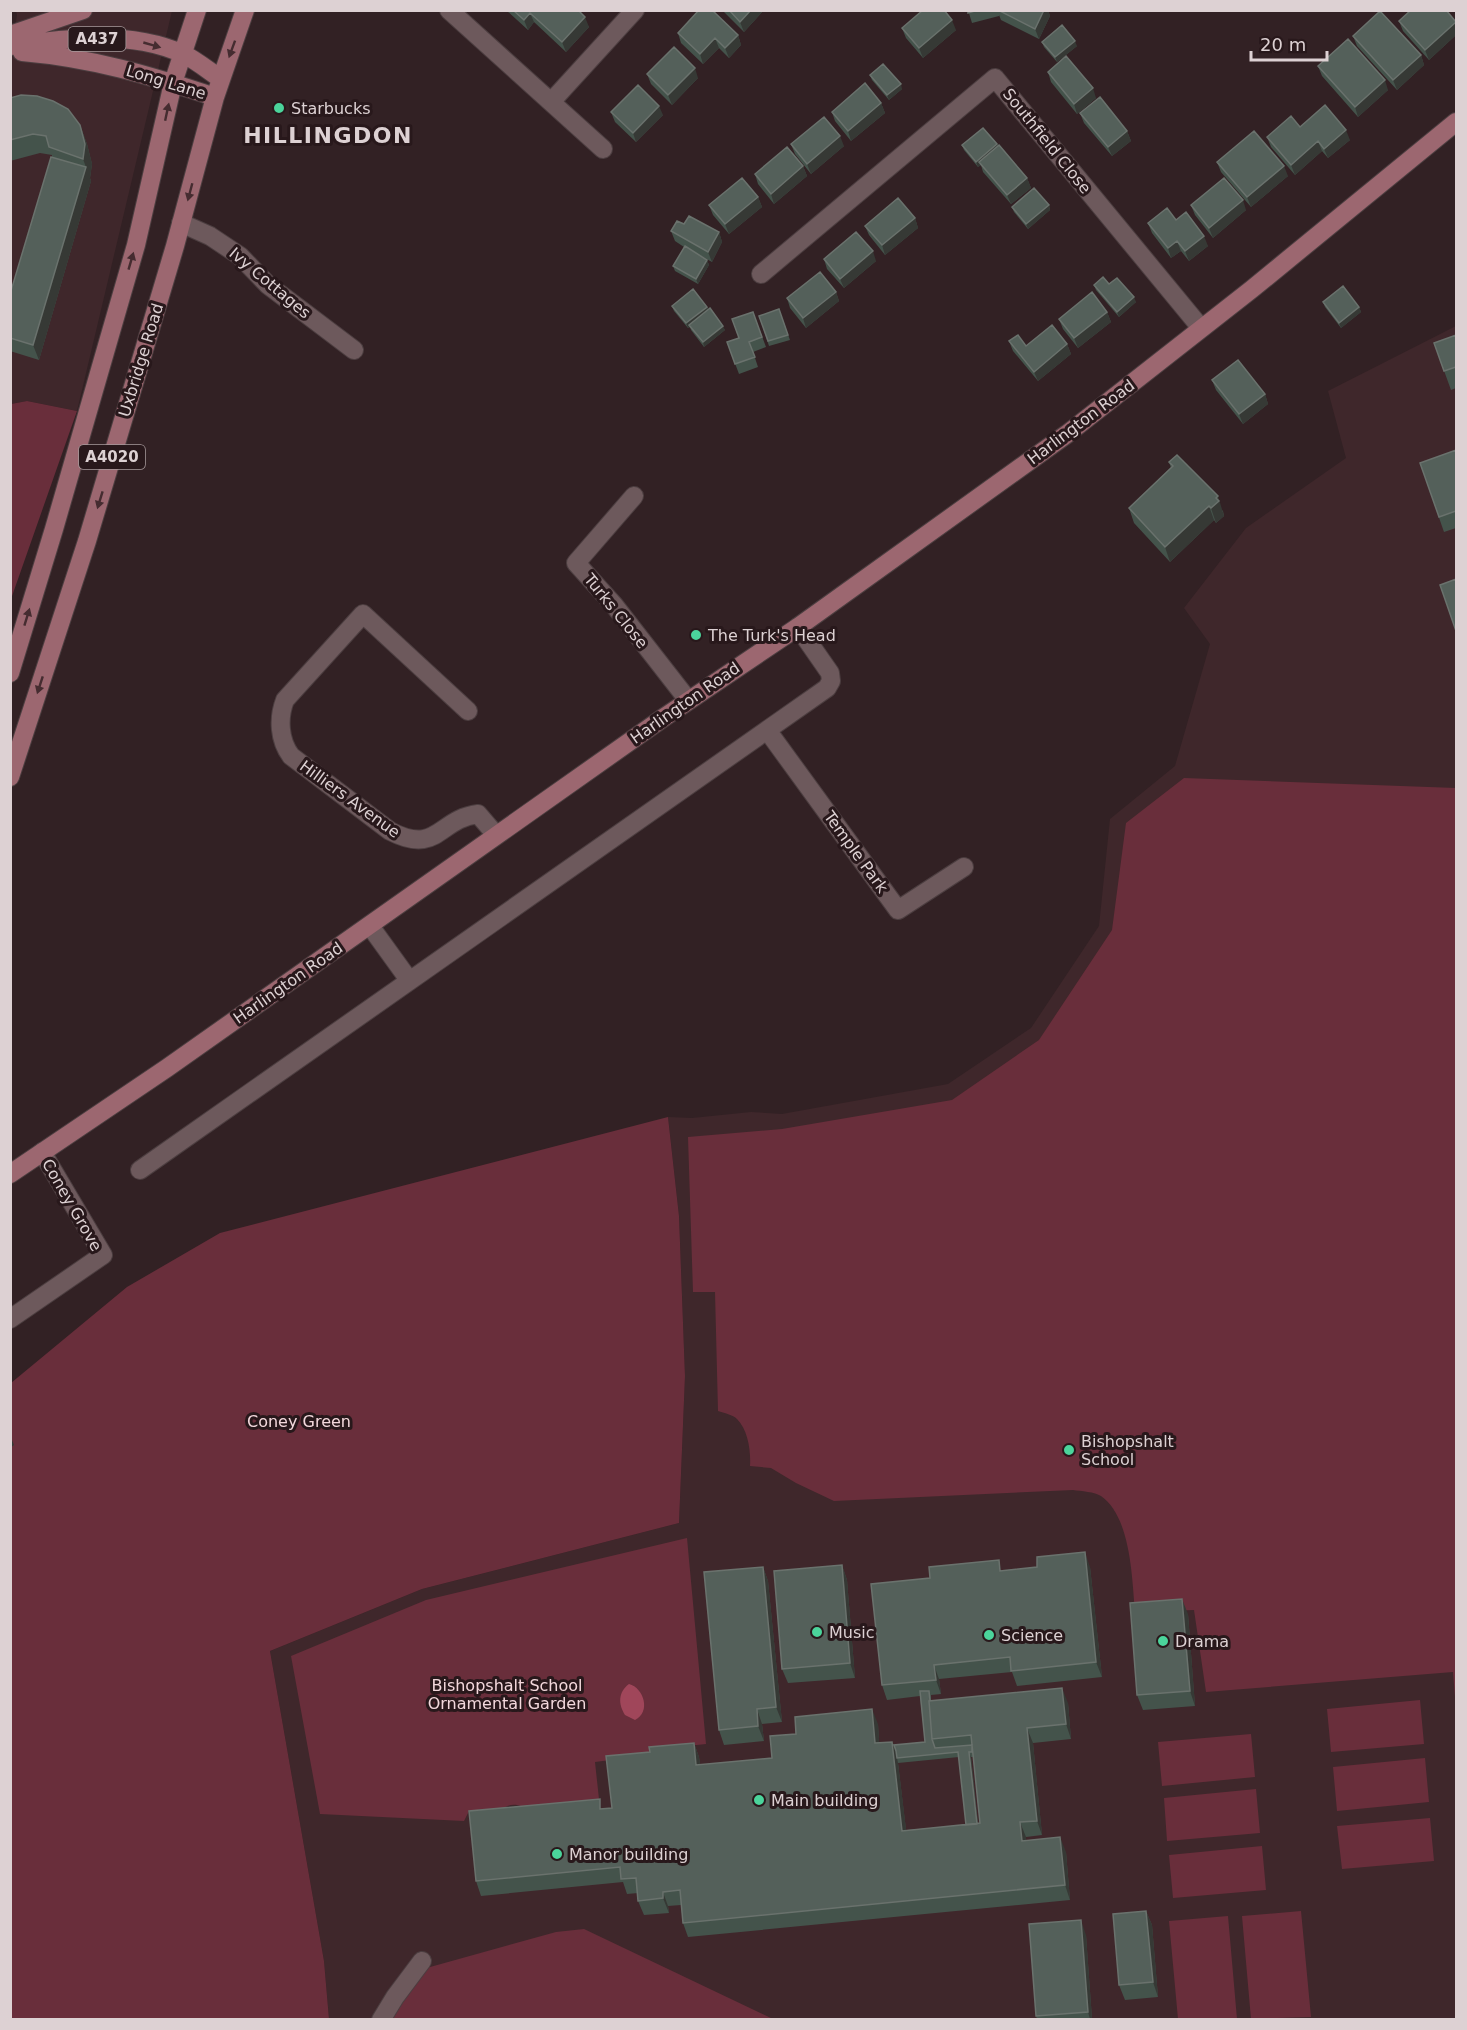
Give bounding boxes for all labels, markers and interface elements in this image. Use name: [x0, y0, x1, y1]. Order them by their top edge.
scale bar: [1251, 24, 1328, 62]
road number: A437: [68, 27, 126, 51]
text: 20 m: [1260, 34, 1306, 55]
one-way arrow: [226, 40, 236, 58]
one-way arrow: [143, 41, 161, 50]
street label: Long Lane: [124, 61, 208, 103]
street label: Southfield Close: [999, 85, 1095, 197]
place label: Starbucks: [291, 99, 371, 118]
marker: Starbucks: [272, 101, 286, 115]
one-way arrow: [163, 103, 172, 122]
district label: HILLINGDON: [243, 123, 413, 148]
one-way arrow: [184, 183, 194, 201]
street label: Ivy Cottages: [225, 243, 315, 323]
one-way arrow: [127, 252, 136, 270]
street label: Uxbridge Road: [115, 301, 167, 419]
street label: Harlington Road: [1024, 376, 1138, 468]
road number: A4020: [79, 445, 145, 469]
one-way arrow: [94, 491, 104, 509]
street label: Turks Close: [580, 569, 652, 652]
one-way arrow: [23, 608, 33, 626]
place label: The Turk's Head: [707, 626, 836, 645]
marker: The Turk's Head: [689, 628, 703, 642]
street label: Harlington Road: [627, 658, 743, 748]
one-way arrow: [34, 676, 44, 694]
street label: Hilliers Avenue: [296, 756, 404, 842]
street label: Temple Park: [819, 807, 893, 897]
street label: Harlington Road: [230, 938, 346, 1028]
street label: Coney Grove: [38, 1156, 106, 1254]
park label: Coney Green: [247, 1412, 351, 1431]
place label: Bishopshalt School: [1081, 1432, 1174, 1469]
marker: Bishopshalt School: [1062, 1443, 1076, 1457]
place label: Music: [829, 1623, 875, 1642]
marker: Music: [810, 1625, 824, 1639]
place label: Science: [1001, 1626, 1063, 1645]
marker: Science: [982, 1628, 996, 1642]
place label: Drama: [1175, 1632, 1229, 1651]
marker: Drama: [1156, 1634, 1170, 1648]
park label: Bishopshalt School Ornamental Garden: [428, 1676, 586, 1713]
place label: Main building: [771, 1791, 878, 1810]
marker: Main building: [752, 1793, 766, 1807]
place label: Manor building: [569, 1845, 688, 1864]
marker: Manor building: [550, 1847, 564, 1861]

